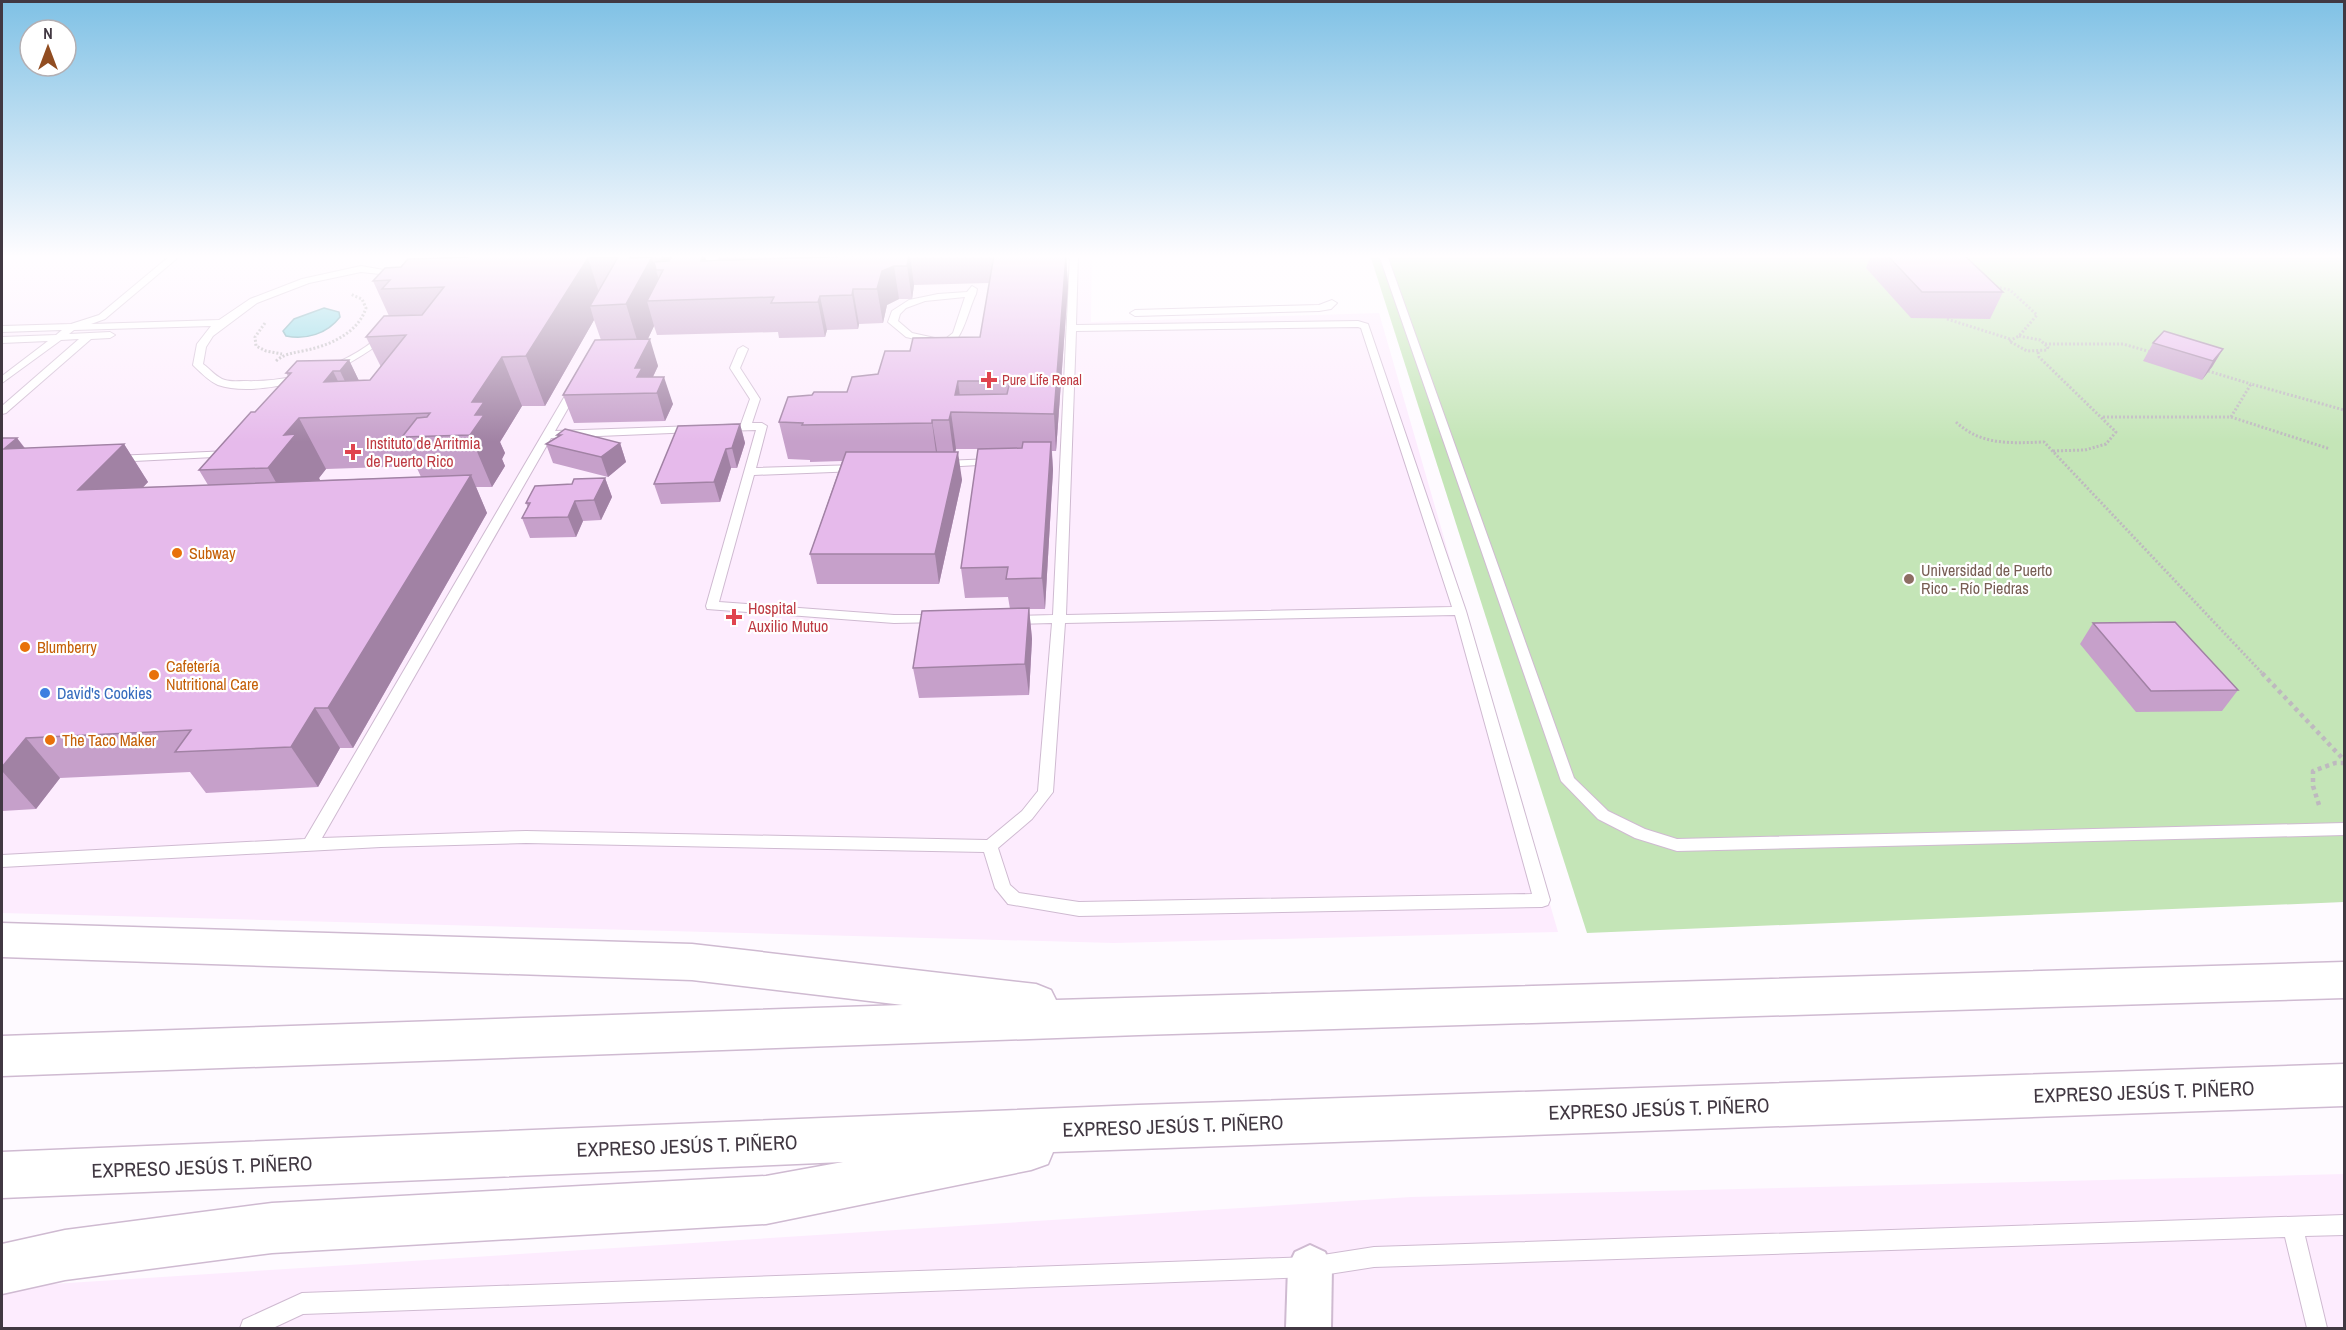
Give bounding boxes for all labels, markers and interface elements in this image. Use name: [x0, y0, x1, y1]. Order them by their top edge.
north arrow: [18, 18, 78, 78]
text: N: [43, 22, 53, 44]
marker: Pure Life Renal: [980, 371, 998, 389]
place label: Pure Life Renal: [1002, 371, 1082, 389]
place label: Instituto de Arritmia de Puerto Rico: [366, 432, 481, 472]
marker: Instituto de Arritmia de Puerto Rico: [344, 443, 362, 461]
place label: Subway: [189, 542, 236, 564]
marker: Subway: [170, 546, 184, 560]
place label: Universidad de Puerto Rico - Río Piedras: [1921, 559, 2052, 599]
marker: Universidad de Puerto Rico - Río Piedras: [1902, 572, 1916, 586]
place label: Hospital Auxilio Mutuo: [747, 597, 828, 637]
marker: Hospital Auxilio Mutuo: [725, 608, 743, 626]
place label: Blumberry: [37, 636, 97, 658]
marker: Blumberry: [18, 640, 32, 654]
place label: Cafetería Nutritional Care: [166, 655, 259, 695]
marker: Cafetería Nutritional Care: [147, 668, 161, 682]
place label: David's Cookies: [57, 682, 152, 704]
marker: David's Cookies: [38, 686, 52, 700]
place label: The Taco Maker: [62, 729, 157, 751]
marker: The Taco Maker: [43, 733, 57, 747]
street label: EXPRESO JESÚS T. PIÑERO: [2033, 1074, 2255, 1109]
street label: EXPRESO JESÚS T. PIÑERO: [1548, 1091, 1770, 1126]
street label: EXPRESO JESÚS T. PIÑERO: [1062, 1108, 1284, 1143]
street label: EXPRESO JESÚS T. PIÑERO: [576, 1128, 798, 1163]
street label: EXPRESO JESÚS T. PIÑERO: [91, 1149, 313, 1184]

